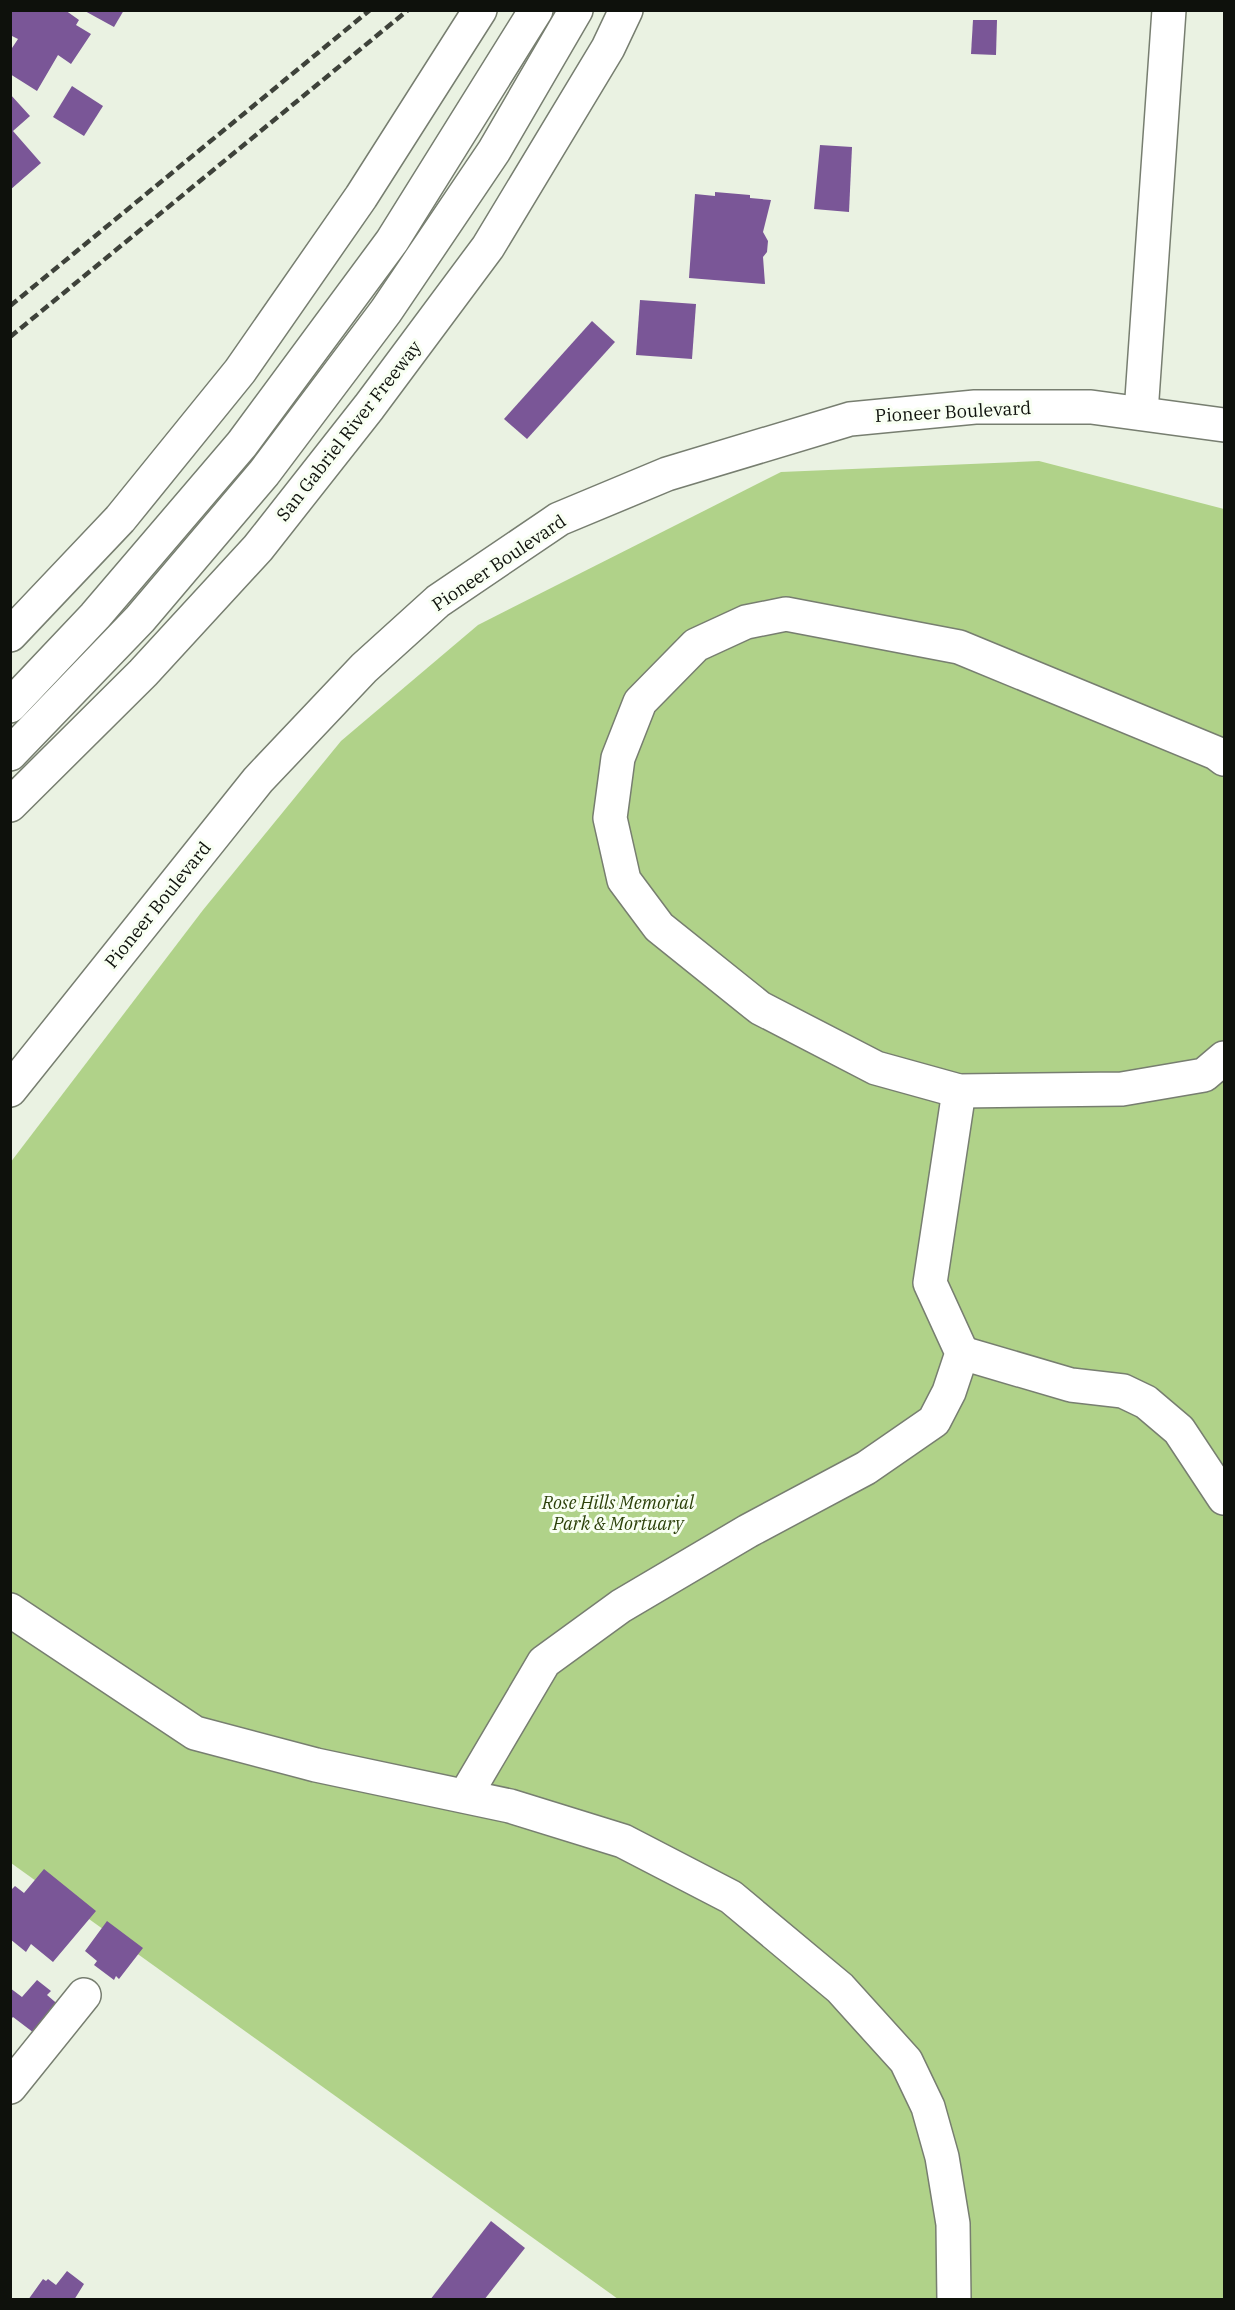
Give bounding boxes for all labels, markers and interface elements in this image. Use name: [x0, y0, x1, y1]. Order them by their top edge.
street label: San Gabriel River Freeway: [271, 336, 426, 526]
street label: Pioneer Boulevard: [874, 396, 1032, 427]
street label: Pioneer Boulevard: [427, 509, 570, 616]
street label: Pioneer Boulevard: [99, 837, 216, 973]
park label: Rose Hills Memorial Park & Mortuary: [541, 1491, 695, 1535]

